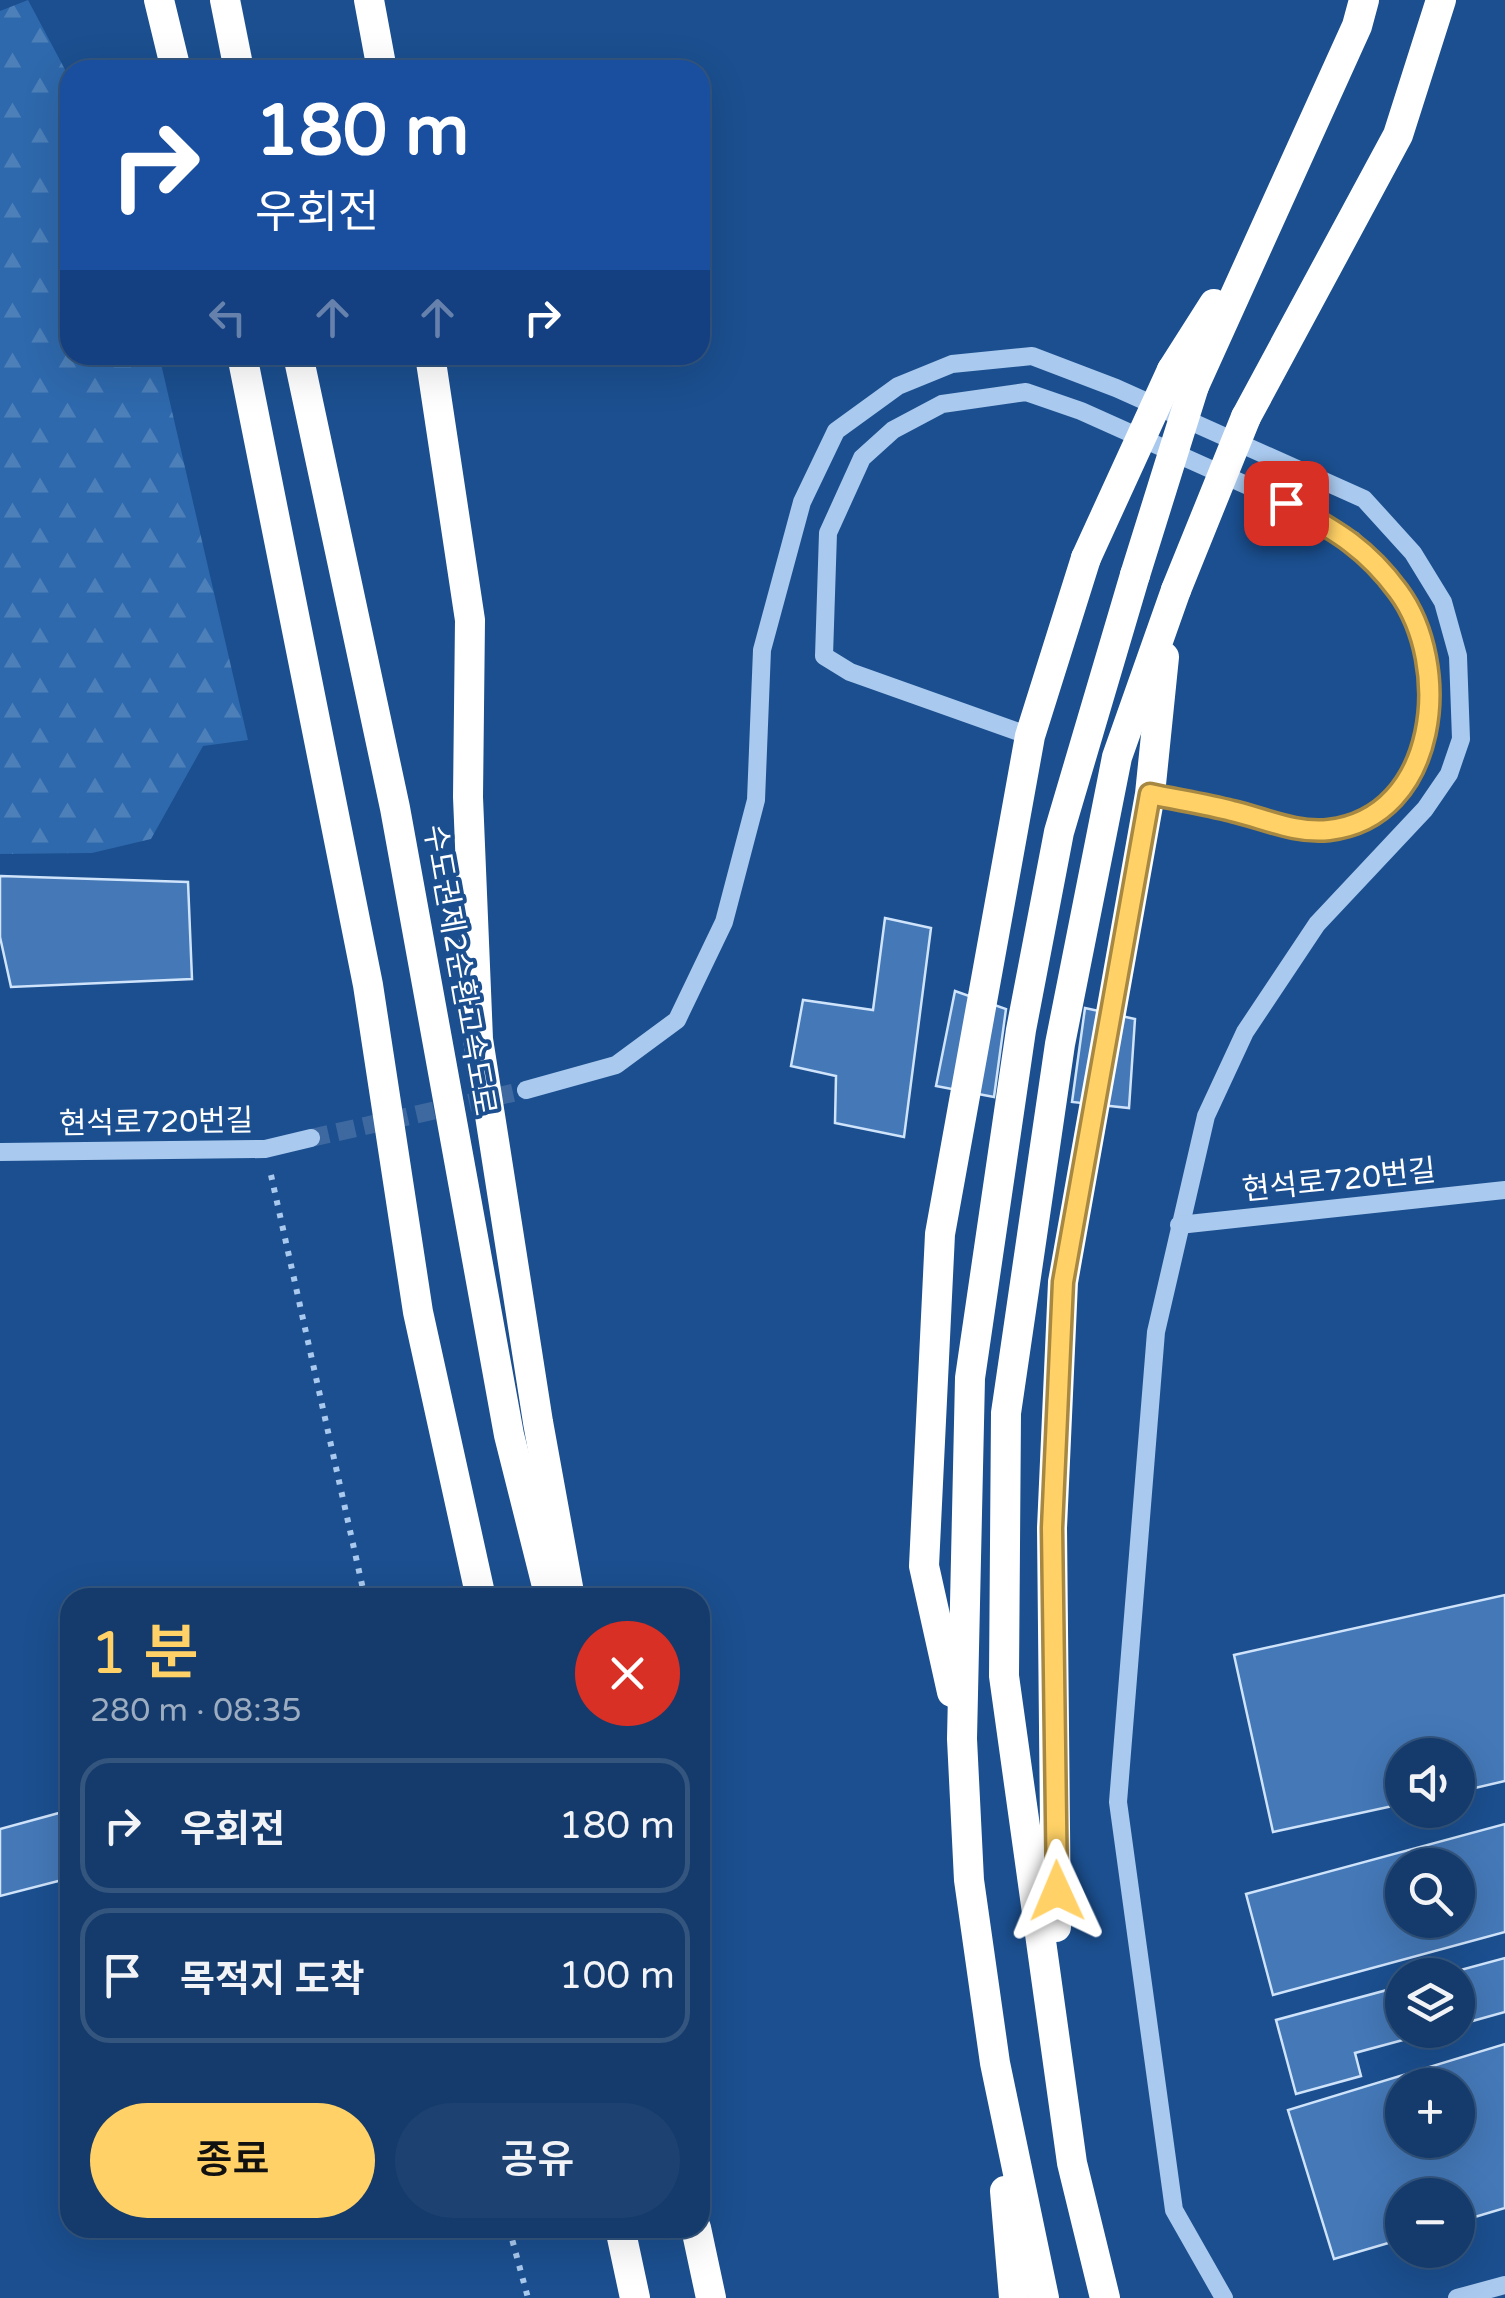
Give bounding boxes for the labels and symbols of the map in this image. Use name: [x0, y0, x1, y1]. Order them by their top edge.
pin: [1244, 461, 1329, 546]
street label: 수도권제2순환고속도로: [416, 822, 503, 1118]
street label: 현석로720번길: [58, 1102, 254, 1143]
street label: 현석로720번길: [1240, 1152, 1438, 1209]
position arrow: [1005, 1839, 1109, 1943]

